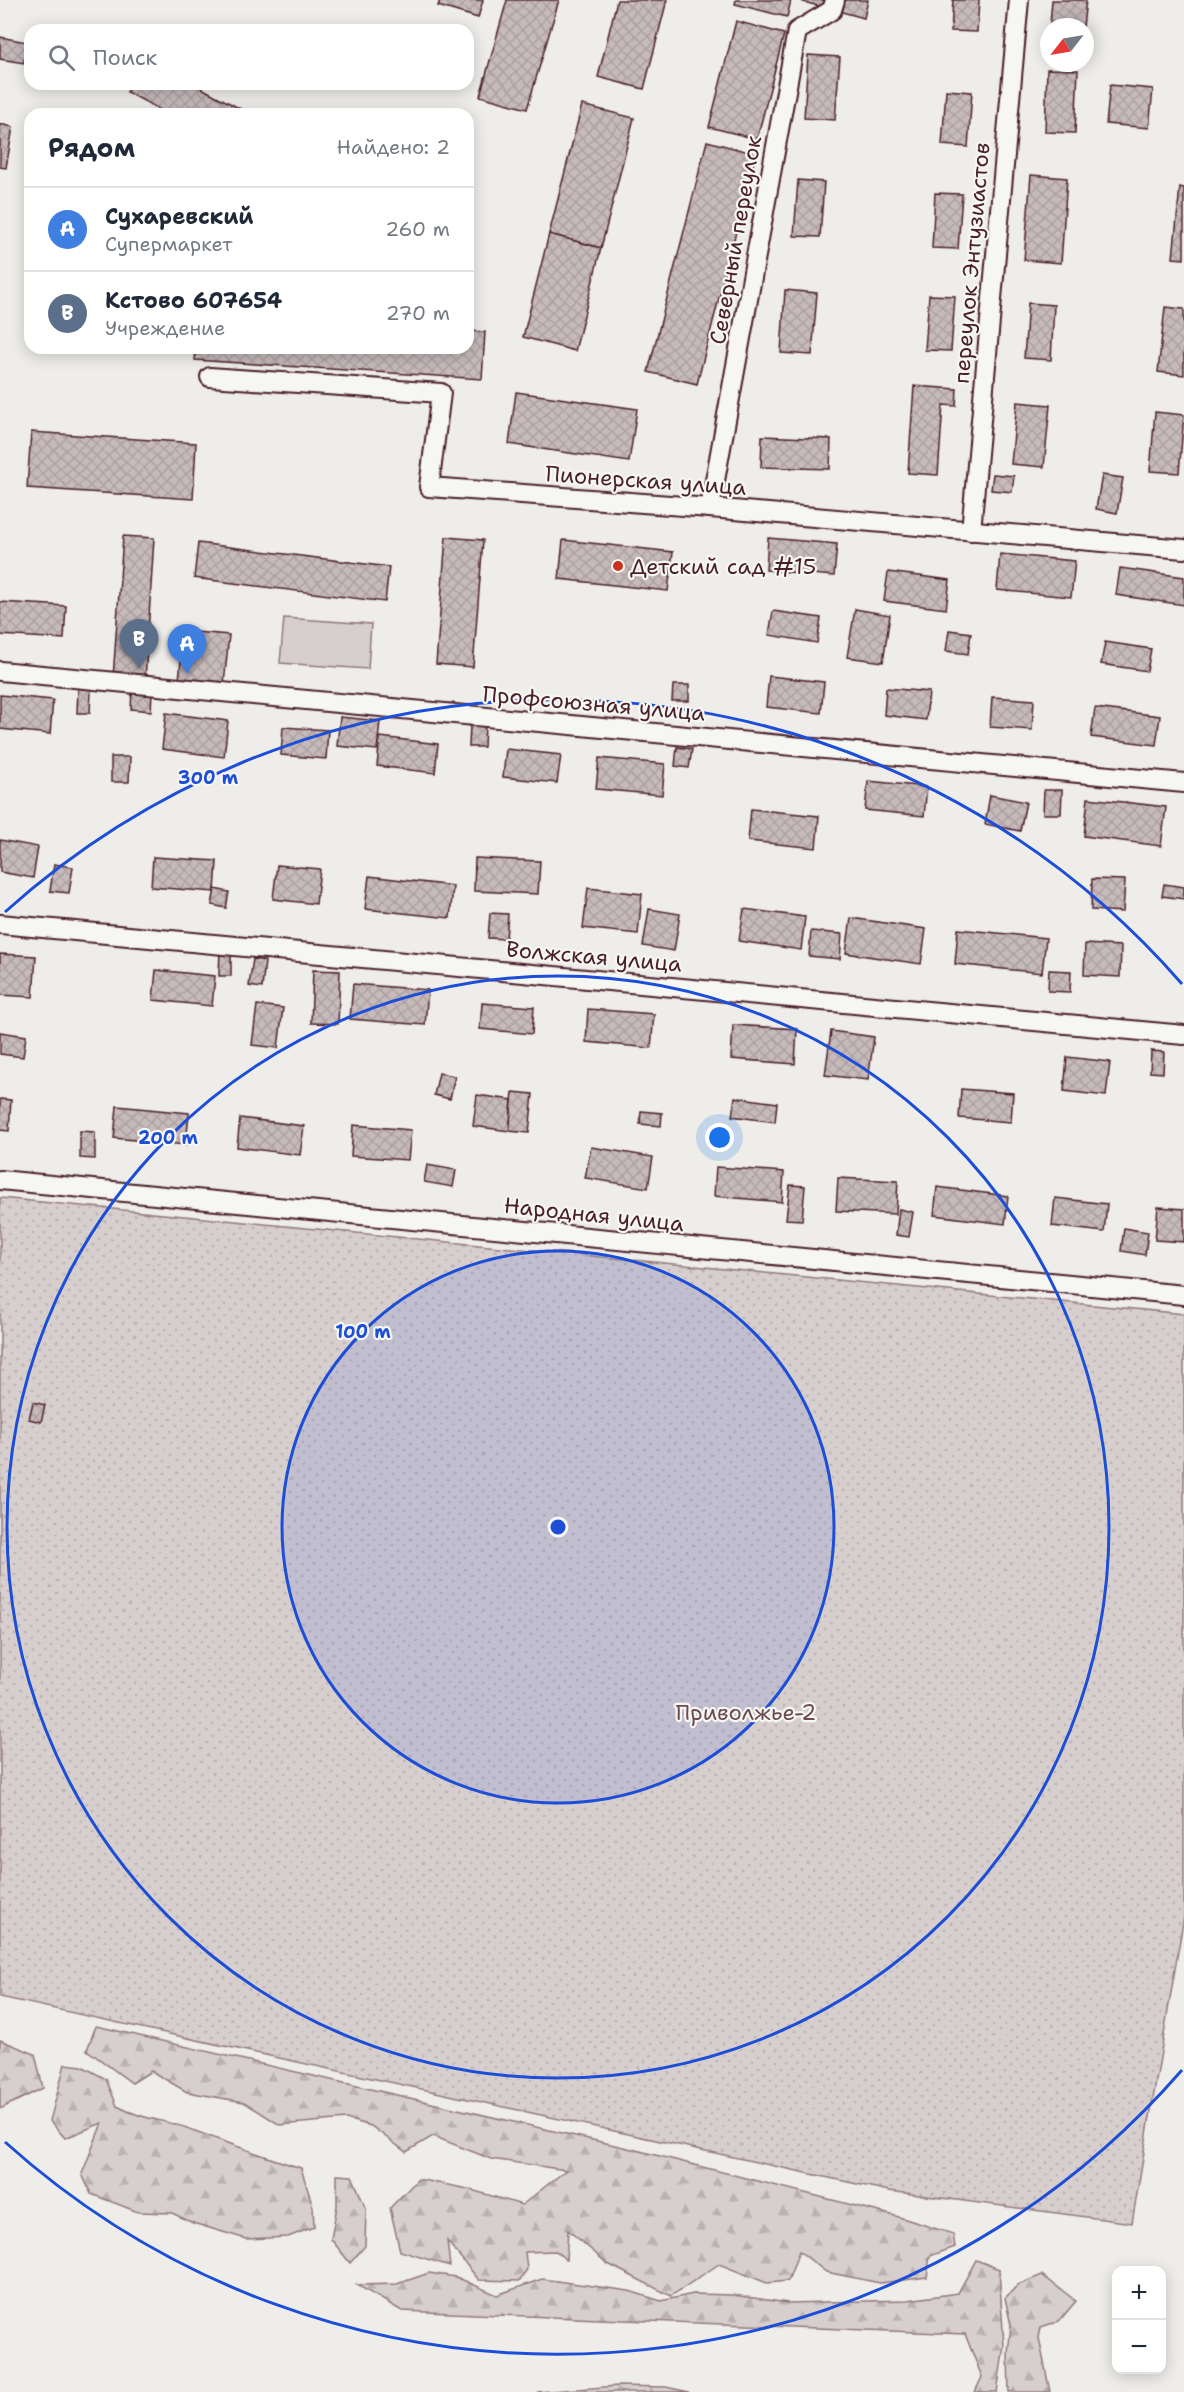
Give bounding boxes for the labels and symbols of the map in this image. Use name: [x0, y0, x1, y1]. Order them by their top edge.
north arrow: [1040, 18, 1094, 72]
street label: Северный переулок: [703, 133, 768, 347]
street label: переулок Энтузиастов: [947, 141, 996, 385]
street label: Пионерская улица: [545, 459, 748, 502]
place label: Детский сад #15: [630, 552, 816, 581]
marker: Детский сад #15: [611, 559, 625, 573]
pin: B: [120, 620, 158, 669]
pin: A: [168, 624, 207, 674]
street label: Профсоюзная улица: [482, 679, 707, 728]
text: 300 m: [178, 766, 239, 790]
street label: Волжская улица: [505, 934, 683, 979]
your location: [705, 1123, 734, 1152]
text: 200 m: [138, 1126, 199, 1150]
street label: Народная улица: [503, 1191, 686, 1238]
text: 100 m: [335, 1320, 391, 1344]
centre of rings: [548, 1517, 568, 1537]
park label: Приволжье-2: [676, 1698, 816, 1727]

